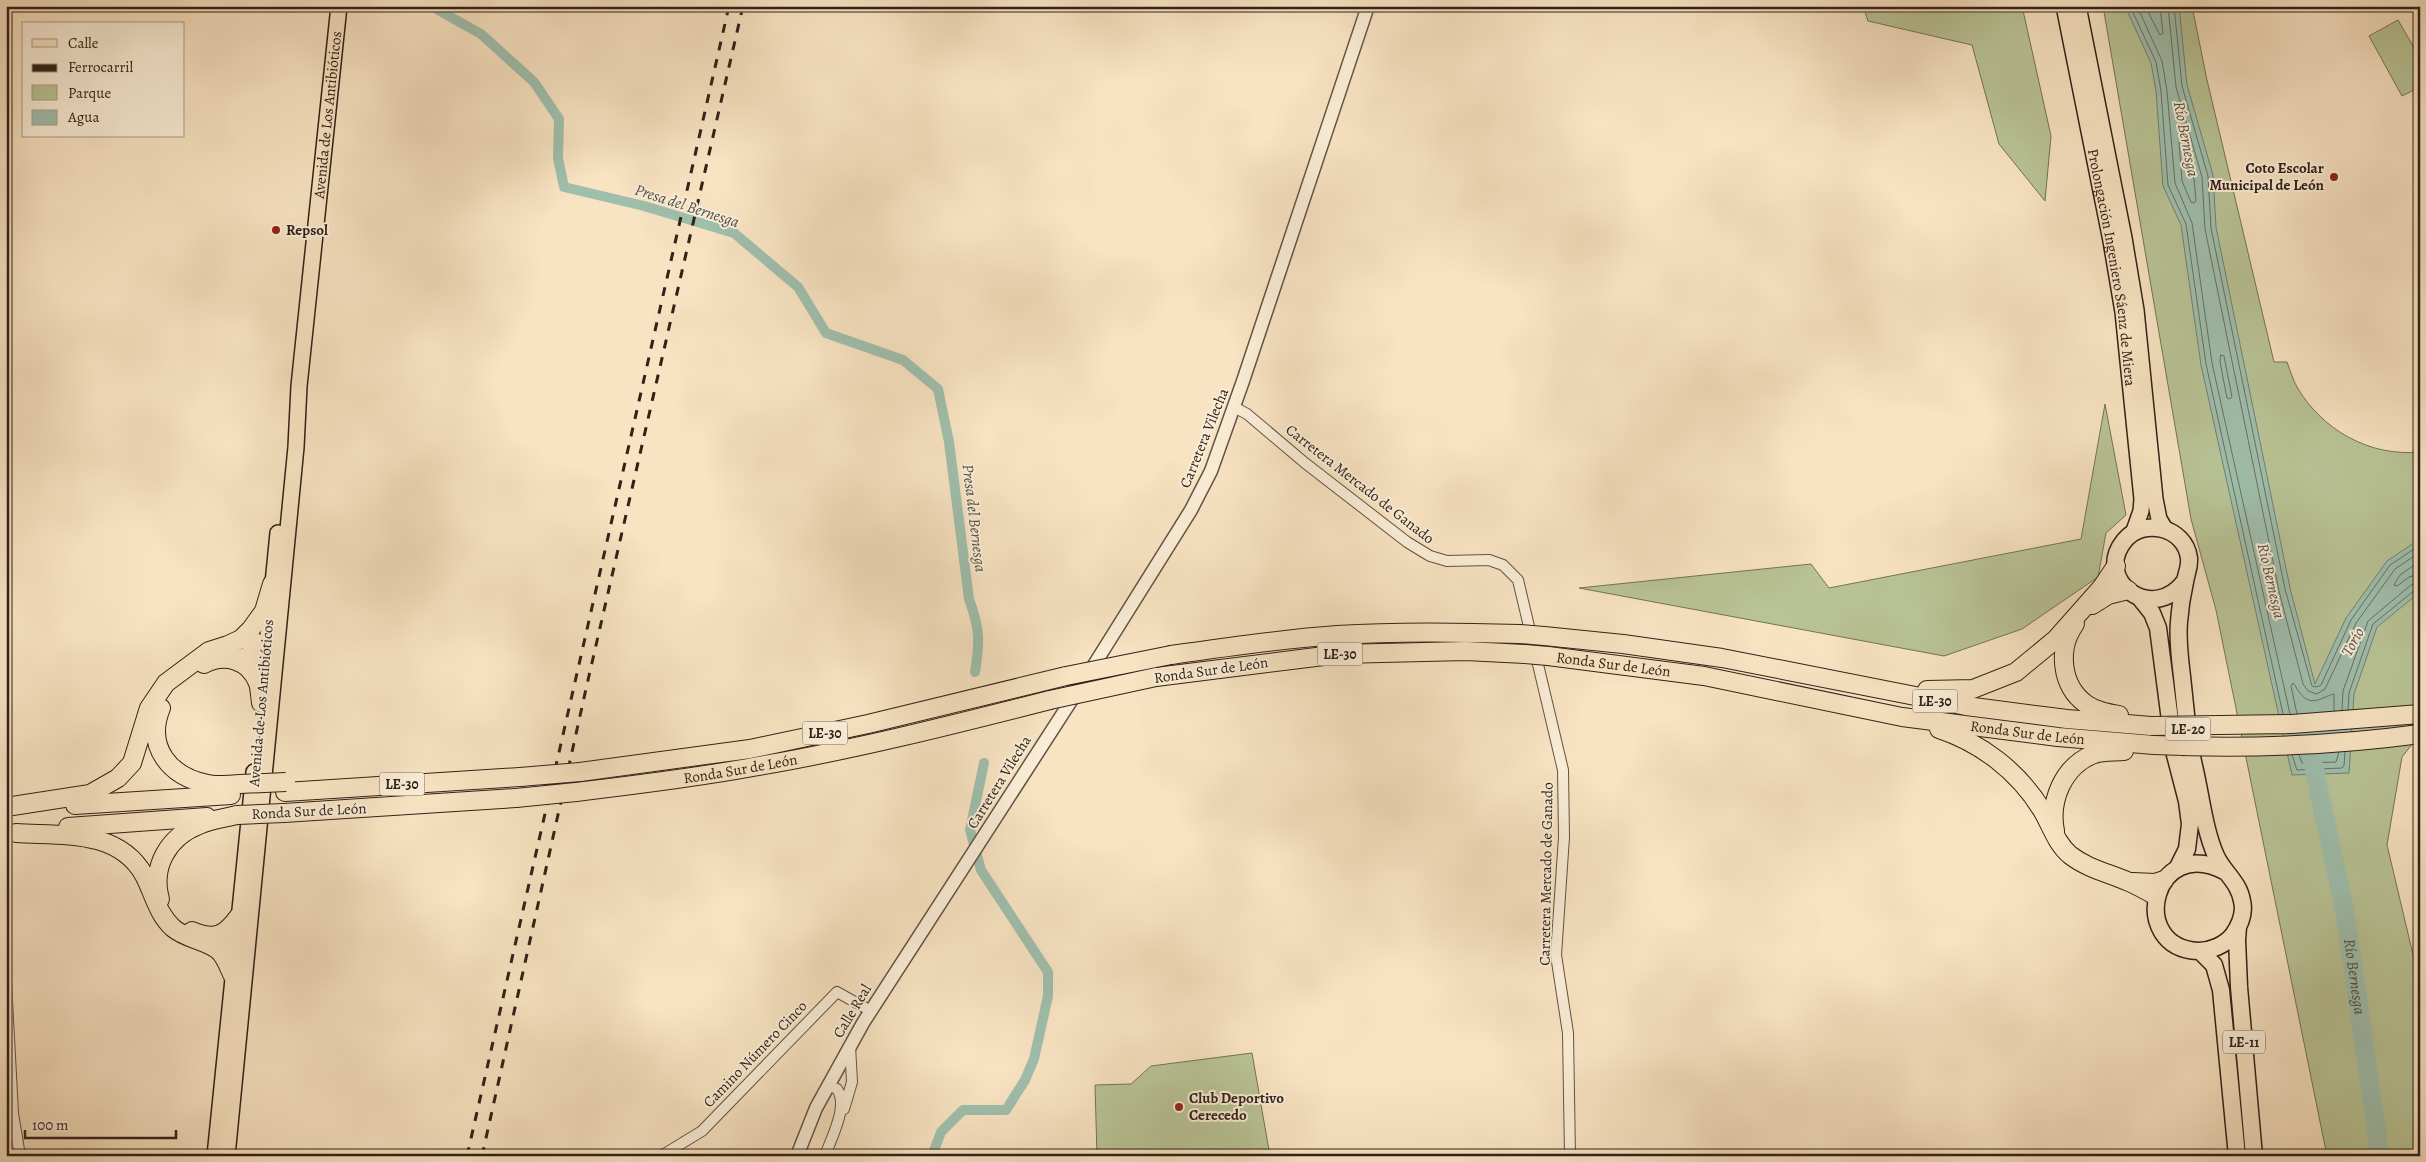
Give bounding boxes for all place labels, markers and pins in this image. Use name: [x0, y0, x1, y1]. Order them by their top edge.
place label: Coto Escolar Municipal de León: [2209, 158, 2325, 195]
marker: Coto Escolar Municipal de León: [2328, 171, 2340, 183]
place label: Repsol: [286, 220, 328, 240]
marker: Repsol: [270, 224, 282, 236]
place label: Club Deportivo Cerecedo: [1189, 1088, 1284, 1125]
marker: Club Deportivo Cerecedo: [1173, 1101, 1185, 1113]

